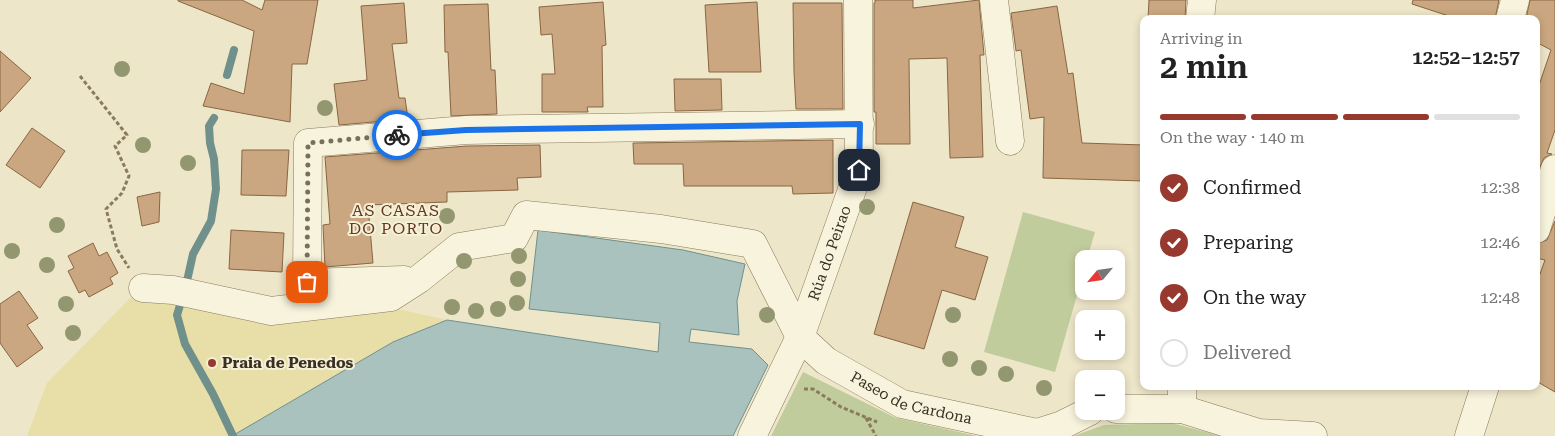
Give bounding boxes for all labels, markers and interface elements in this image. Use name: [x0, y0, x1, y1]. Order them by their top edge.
text: Arriving in: [1160, 29, 1243, 48]
text: 12:52–12:57: [1412, 46, 1520, 69]
text: 2 min: [1160, 48, 1248, 86]
courier: [372, 110, 422, 160]
icon: bike: [383, 121, 411, 149]
text: On the way · 140 m: [1160, 128, 1305, 147]
pin: [838, 149, 880, 191]
icon: home: [845, 156, 873, 184]
icon: check: [1160, 174, 1188, 202]
text: Confirmed: [1203, 176, 1301, 199]
text: 12:38: [1480, 178, 1520, 197]
district label: AS CASAS DO PORTO: [349, 201, 443, 238]
street label: Rúa do Peirao: [805, 203, 855, 303]
icon: check: [1160, 229, 1188, 257]
text: Preparing: [1203, 231, 1293, 254]
text: 12:46: [1480, 233, 1520, 252]
north arrow: [1075, 250, 1125, 300]
map controls: [1075, 250, 1125, 420]
pin: [286, 261, 328, 303]
icon: bag: [293, 268, 321, 296]
icon: check: [1160, 284, 1188, 312]
text: On the way: [1203, 286, 1306, 309]
text: 12:48: [1480, 288, 1520, 307]
button: +: [1075, 310, 1125, 360]
text: Delivered: [1203, 341, 1291, 364]
place label: Praia de Penedos: [222, 354, 354, 372]
marker: Praia de Penedos: [206, 357, 218, 369]
street label: Paseo de Cardona: [847, 368, 974, 428]
button: −: [1075, 370, 1125, 420]

